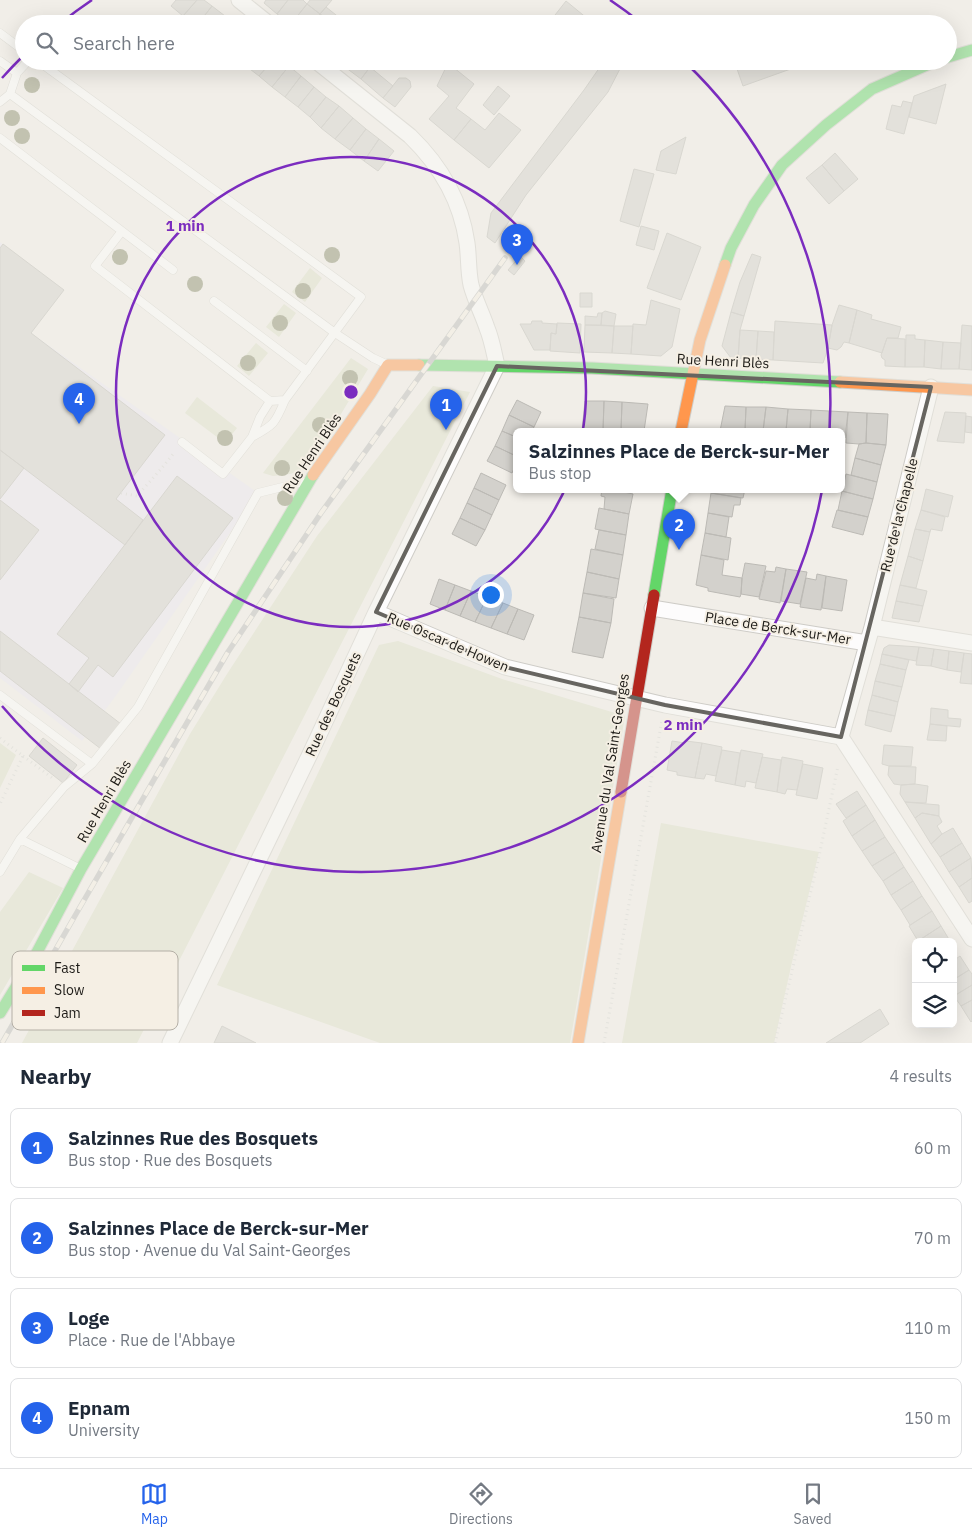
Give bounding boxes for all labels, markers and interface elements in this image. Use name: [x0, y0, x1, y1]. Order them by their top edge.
search box: [15, 15, 957, 70]
icon: search: [33, 29, 61, 57]
text: Search here: [73, 31, 175, 55]
text: 1 min: [165, 216, 205, 235]
pin: 3: [501, 224, 533, 265]
street label: Rue Henri Blès: [676, 350, 770, 372]
pin: 4: [63, 383, 95, 424]
centre of rings: [342, 383, 360, 401]
pin: 1: [430, 389, 462, 430]
street label: Rue Henri Blès: [279, 409, 346, 497]
popup: [513, 428, 845, 493]
text: Salzinnes Place de Berck-sur-Mer: [529, 439, 829, 463]
street label: Rue de la Chapelle: [876, 456, 922, 574]
text: Bus stop: [529, 463, 591, 483]
pin: 2: [663, 509, 695, 550]
your location: [478, 582, 504, 608]
street label: Rue Oscar de Howen: [384, 608, 512, 676]
street label: Place de Berck-sur-Mer: [704, 608, 852, 648]
street label: Rue des Bosquets: [301, 649, 365, 759]
street label: Avenue du Val Saint-Georges: [587, 672, 633, 854]
text: 2 min: [663, 715, 703, 734]
street label: Rue Henri Blès: [73, 756, 135, 846]
map controls: [912, 938, 957, 1028]
button: locate: [912, 938, 957, 983]
legend: [12, 951, 178, 1030]
text: Fast: [54, 959, 80, 977]
text: Slow: [54, 981, 85, 999]
button: layers: [912, 983, 957, 1028]
text: Jam: [54, 1004, 81, 1022]
text: Nearby: [20, 1062, 91, 1090]
text: 4 results: [889, 1066, 952, 1086]
text: Salzinnes Rue des Bosquets: [68, 1126, 318, 1150]
text: 1: [32, 1138, 42, 1158]
text: 60 m: [914, 1138, 951, 1158]
text: Bus stop · Rue des Bosquets: [68, 1150, 273, 1170]
text: Salzinnes Place de Berck-sur-Mer: [68, 1216, 369, 1240]
text: 2: [32, 1228, 42, 1248]
text: 70 m: [914, 1228, 951, 1248]
text: Bus stop · Avenue du Val Saint-Georges: [68, 1240, 351, 1260]
text: Loge: [68, 1306, 110, 1330]
text: 3: [32, 1318, 42, 1338]
text: 110 m: [904, 1318, 951, 1338]
text: Place · Rue de l'Abbaye: [68, 1330, 235, 1350]
text: Epnam: [68, 1396, 130, 1420]
text: 4: [32, 1408, 42, 1428]
text: 150 m: [904, 1408, 951, 1428]
text: University: [68, 1420, 140, 1440]
tab: Map: [140, 1480, 168, 1528]
tab: Directions: [449, 1480, 513, 1528]
tab: Saved: [794, 1480, 832, 1528]

